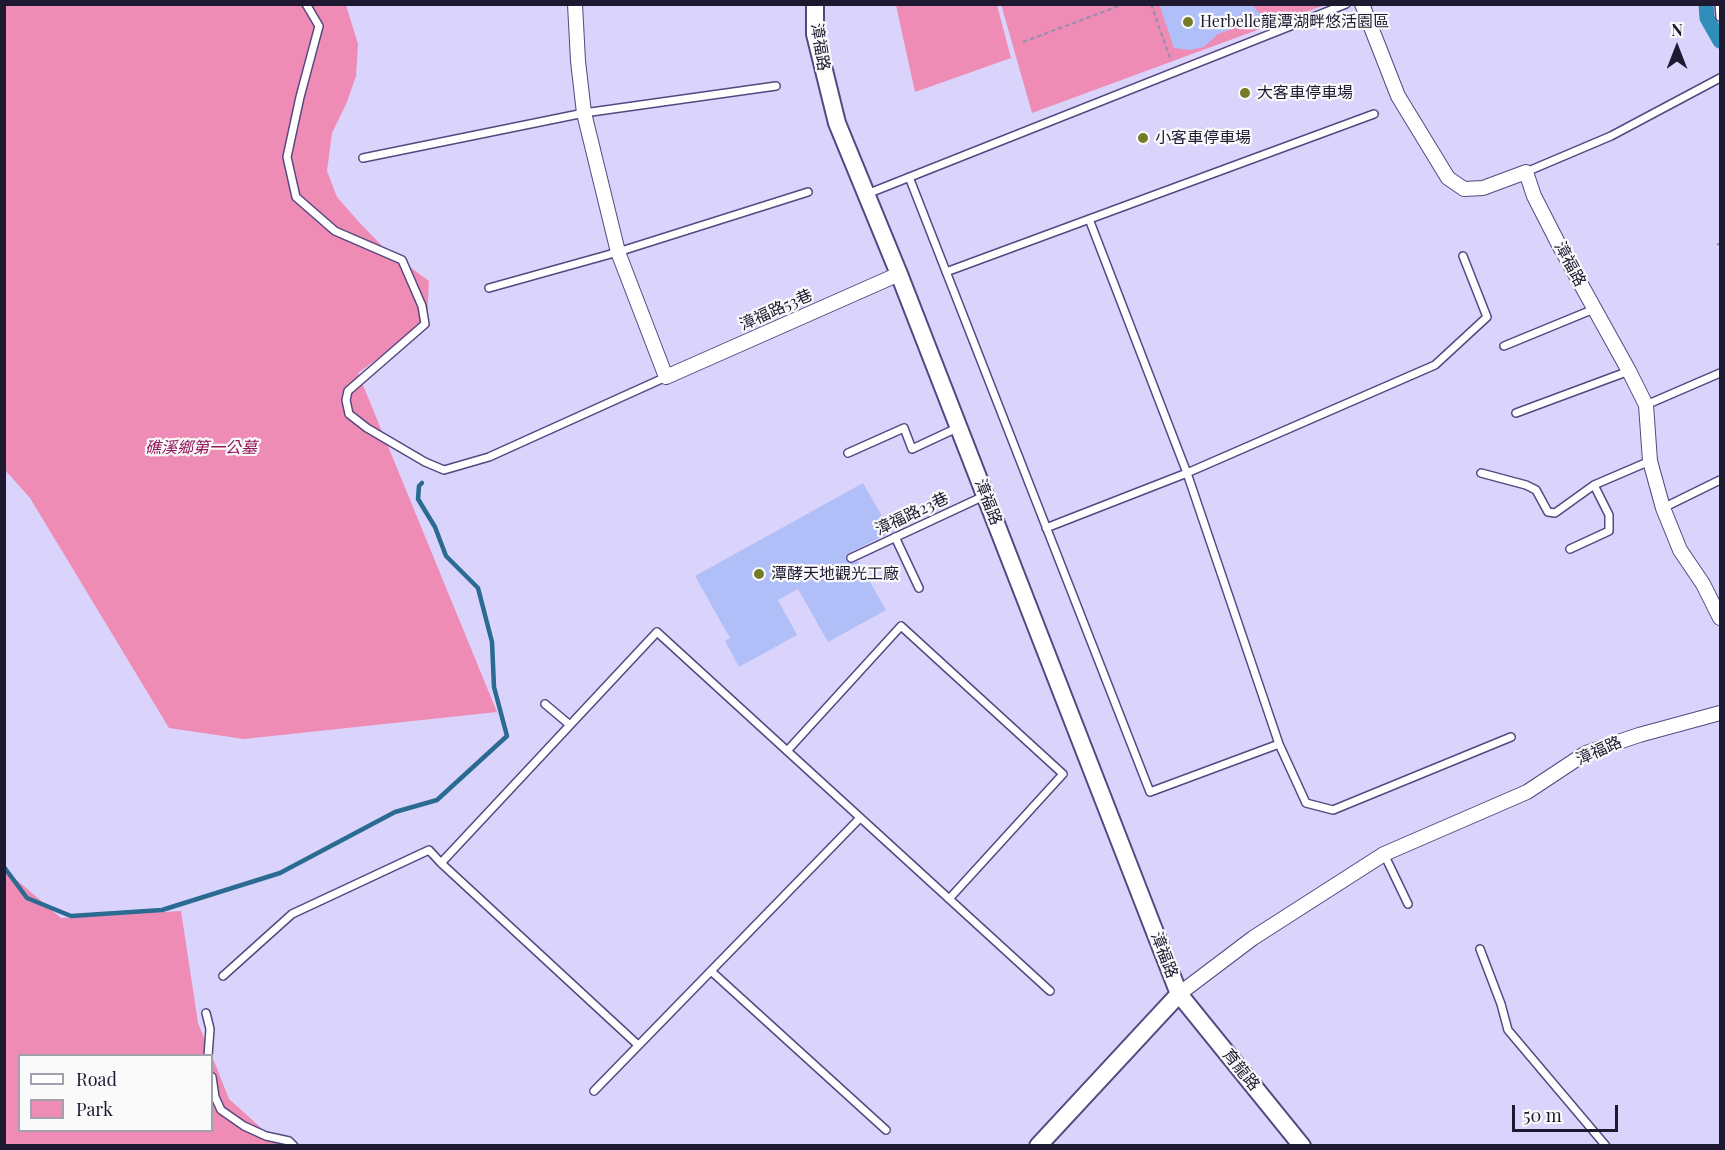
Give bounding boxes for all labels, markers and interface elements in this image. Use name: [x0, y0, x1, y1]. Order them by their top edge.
place label: Herbelle龍潭湖畔悠活園區: [1200, 12, 1389, 32]
marker: Herbelle龍潭湖畔悠活園區: [1181, 15, 1195, 29]
north arrow: [1647, 18, 1707, 78]
text: N: [1671, 19, 1683, 40]
street label: 漳福路: [807, 22, 833, 72]
place label: 大客車停車場: [1257, 83, 1353, 103]
marker: 大客車停車場: [1238, 86, 1252, 100]
place label: 小客車停車場: [1155, 128, 1251, 148]
marker: 小客車停車場: [1136, 131, 1150, 145]
street label: 漳福路: [1550, 238, 1590, 290]
street label: 漳福路53巷: [737, 285, 815, 335]
park label: 礁溪鄉第一公墓: [145, 438, 257, 458]
street label: 漳福路: [970, 476, 1006, 528]
street label: 漳福路23巷: [872, 489, 952, 539]
place label: 潭酵天地觀光工廠: [771, 564, 899, 584]
marker: 潭酵天地觀光工廠: [752, 567, 766, 581]
street label: 漳福路: [1573, 732, 1625, 770]
street label: 漳福路: [1146, 929, 1182, 981]
street label: 育龍路: [1218, 1045, 1264, 1095]
legend: [18, 1054, 213, 1132]
text: Road: [76, 1067, 117, 1091]
scale bar: [1515, 1093, 1622, 1131]
text: Park: [76, 1097, 113, 1121]
text: 50 m: [1523, 1103, 1562, 1127]

